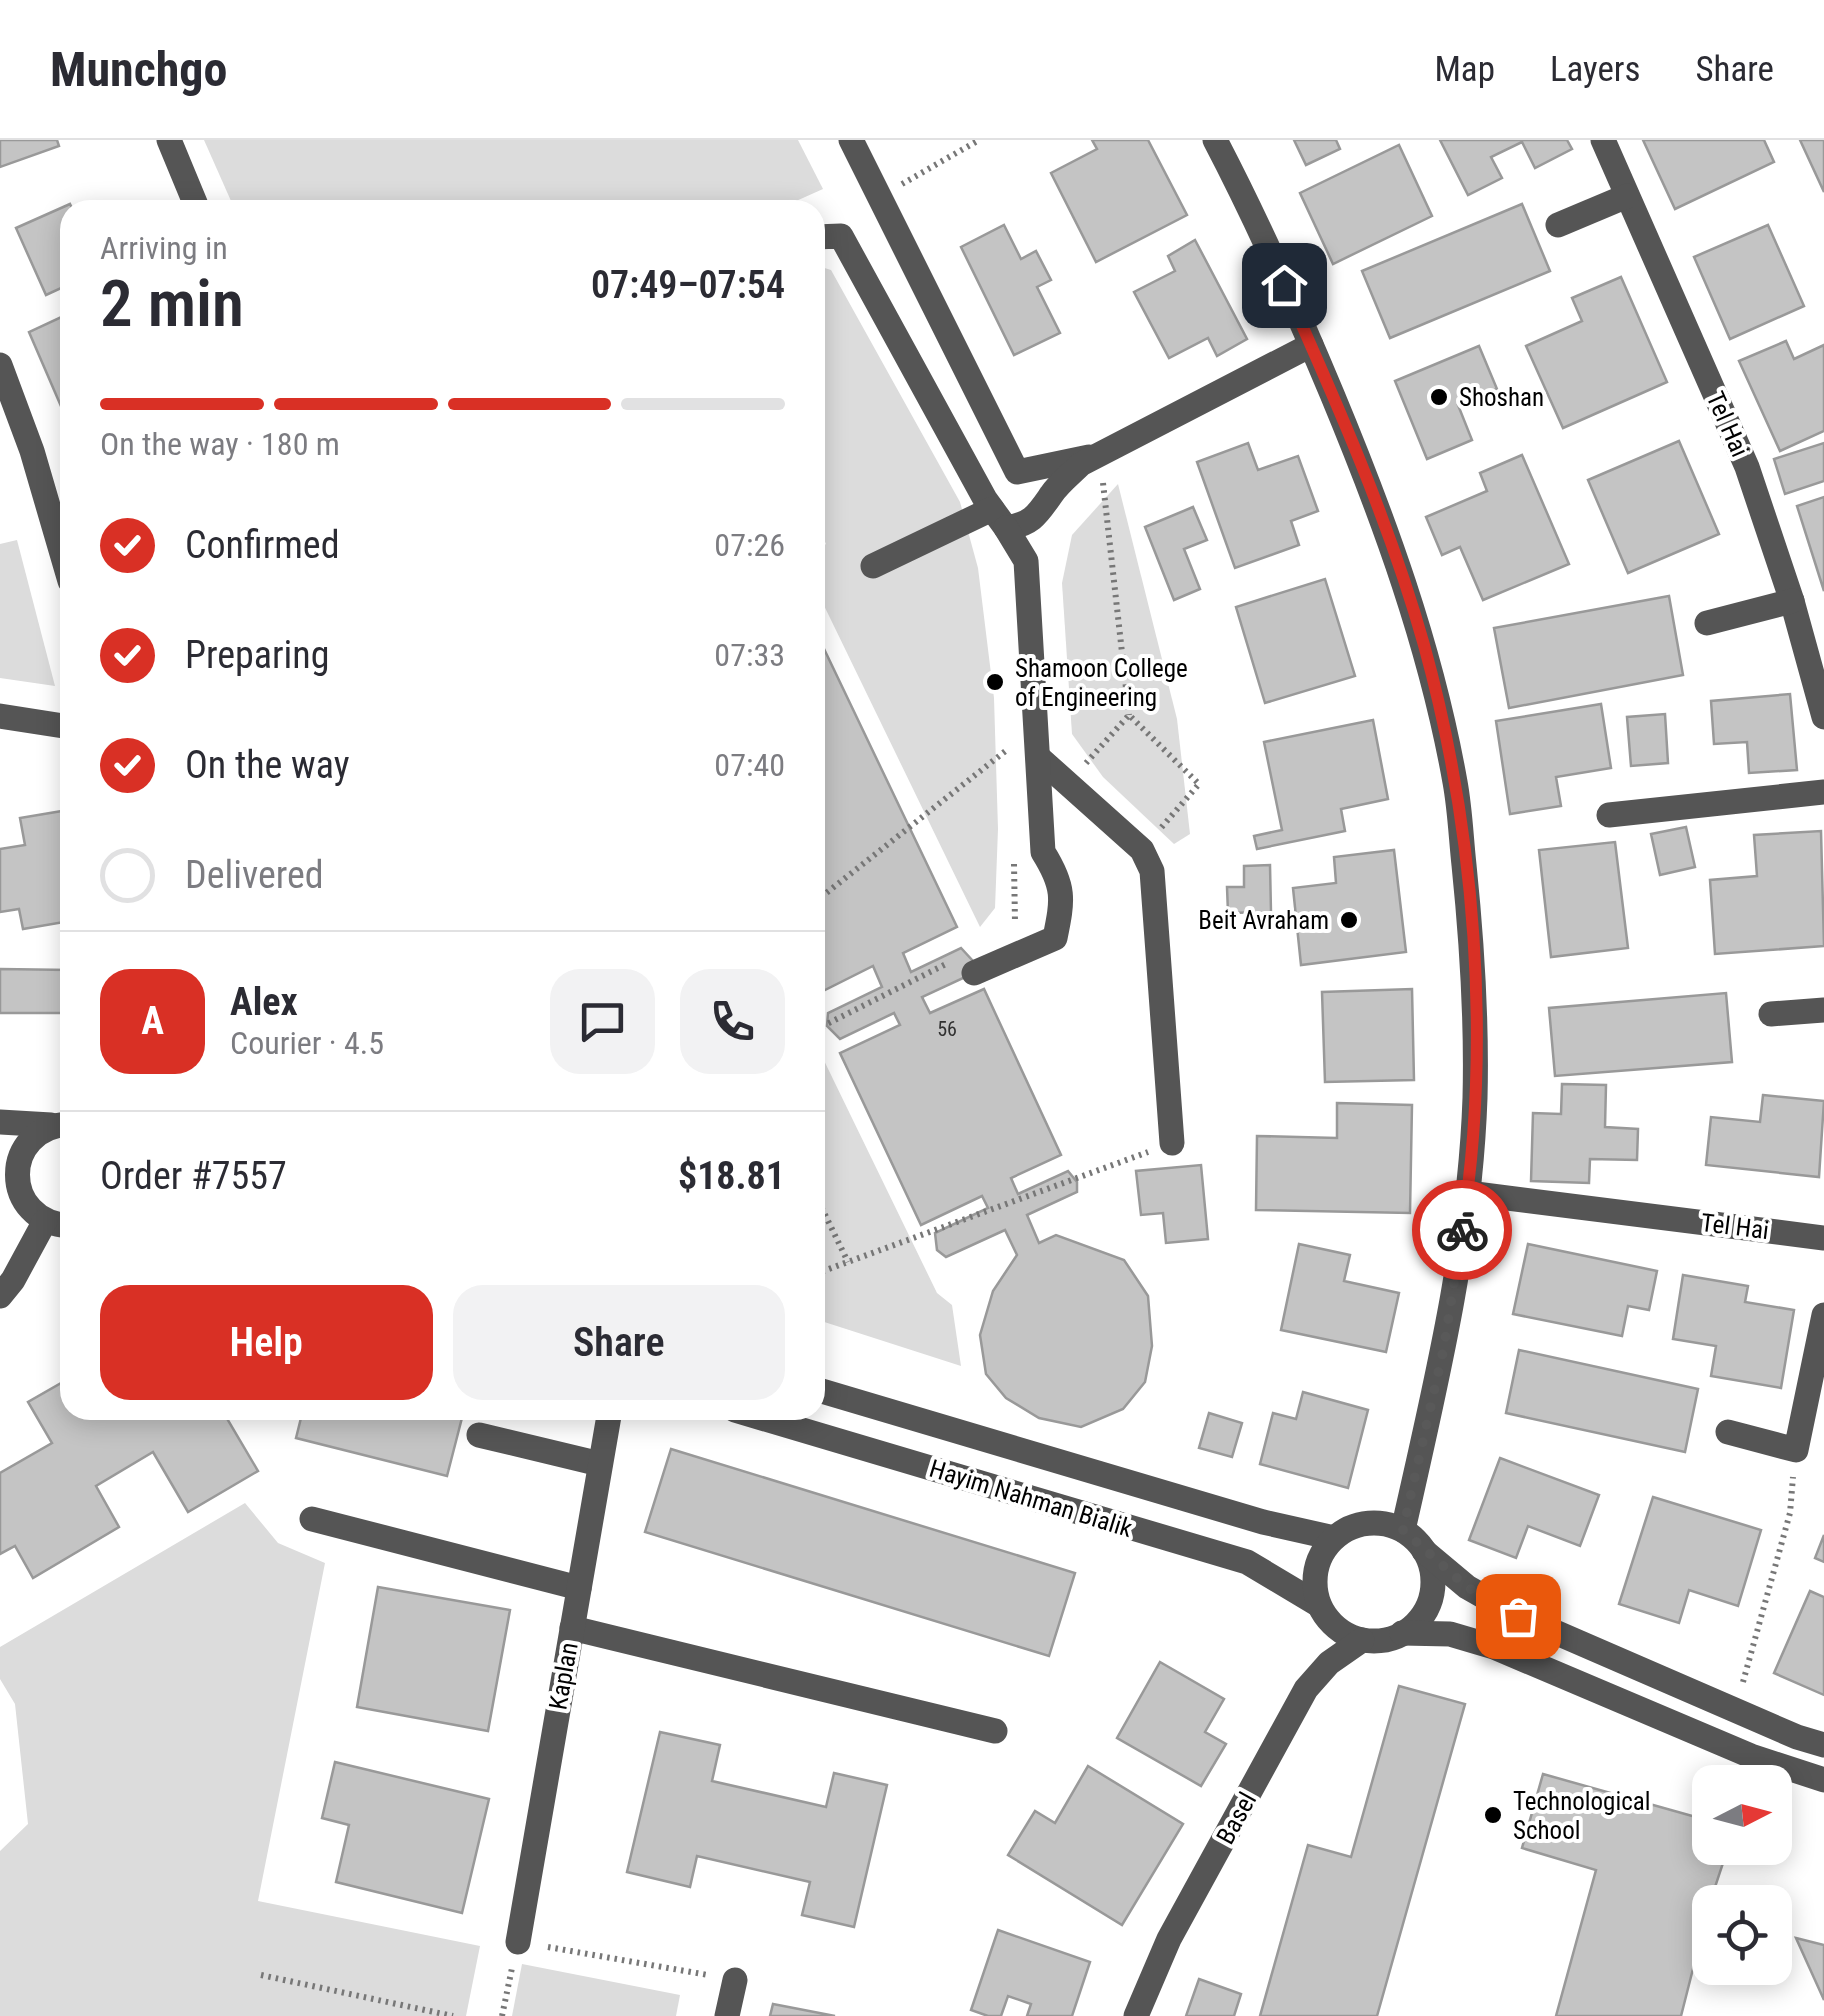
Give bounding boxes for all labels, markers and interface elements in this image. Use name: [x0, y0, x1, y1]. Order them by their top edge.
text: Munchgo: [50, 41, 227, 98]
text: Map: [1434, 49, 1495, 90]
text: Layers: [1550, 49, 1640, 90]
text: Share: [1695, 49, 1774, 90]
text: Arriving in: [100, 229, 228, 267]
pin: [1242, 243, 1327, 328]
icon: home: [1257, 258, 1312, 313]
text: 07:49–07:54: [591, 263, 785, 307]
text: 2 min: [100, 266, 244, 342]
place label: Shoshan: [1459, 383, 1544, 412]
marker: Shoshan: [1428, 386, 1450, 408]
street label: Tel Hai: [1700, 387, 1755, 461]
text: On the way · 180 m: [100, 425, 340, 463]
icon: check: [100, 518, 155, 573]
text: Confirmed: [185, 523, 340, 567]
text: 07:26: [714, 526, 785, 564]
icon: check: [100, 628, 155, 683]
text: Preparing: [185, 633, 330, 677]
text: 07:33: [714, 636, 785, 674]
place label: Shamoon College of Engineering: [1015, 654, 1188, 712]
marker: Shamoon College of Engineering: [984, 671, 1006, 693]
icon: check: [100, 738, 155, 793]
text: On the way: [185, 743, 350, 787]
text: 07:40: [714, 746, 785, 784]
text: Delivered: [185, 853, 324, 897]
place label: Beit Avraham: [1198, 906, 1329, 935]
marker: Beit Avraham: [1338, 909, 1360, 931]
button: chat: [550, 969, 655, 1074]
button: phone: [680, 969, 785, 1074]
text: Alex: [230, 980, 298, 1024]
text: A: [141, 999, 164, 1043]
house number: 56: [937, 1017, 957, 1041]
text: Courier · 4.5: [230, 1024, 384, 1062]
text: Order #7557: [100, 1154, 287, 1198]
text: $18.81: [678, 1154, 785, 1198]
courier: [1412, 1180, 1512, 1280]
icon: bike: [1435, 1203, 1490, 1258]
street label: Tel Hai: [1699, 1208, 1771, 1245]
button: Help: [100, 1285, 433, 1400]
button: Share: [453, 1285, 785, 1400]
street label: Hayim Nahman Bialik: [926, 1454, 1136, 1543]
pin: [1476, 1574, 1561, 1659]
icon: bag: [1491, 1589, 1546, 1644]
street label: Kaplan: [543, 1640, 584, 1712]
north arrow: [1692, 1765, 1792, 1865]
map controls: [1692, 1765, 1792, 1985]
street label: Basel: [1211, 1787, 1262, 1849]
place label: Technological School: [1513, 1787, 1650, 1845]
marker: Technological School: [1482, 1804, 1504, 1826]
button: locate: [1692, 1885, 1792, 1985]

